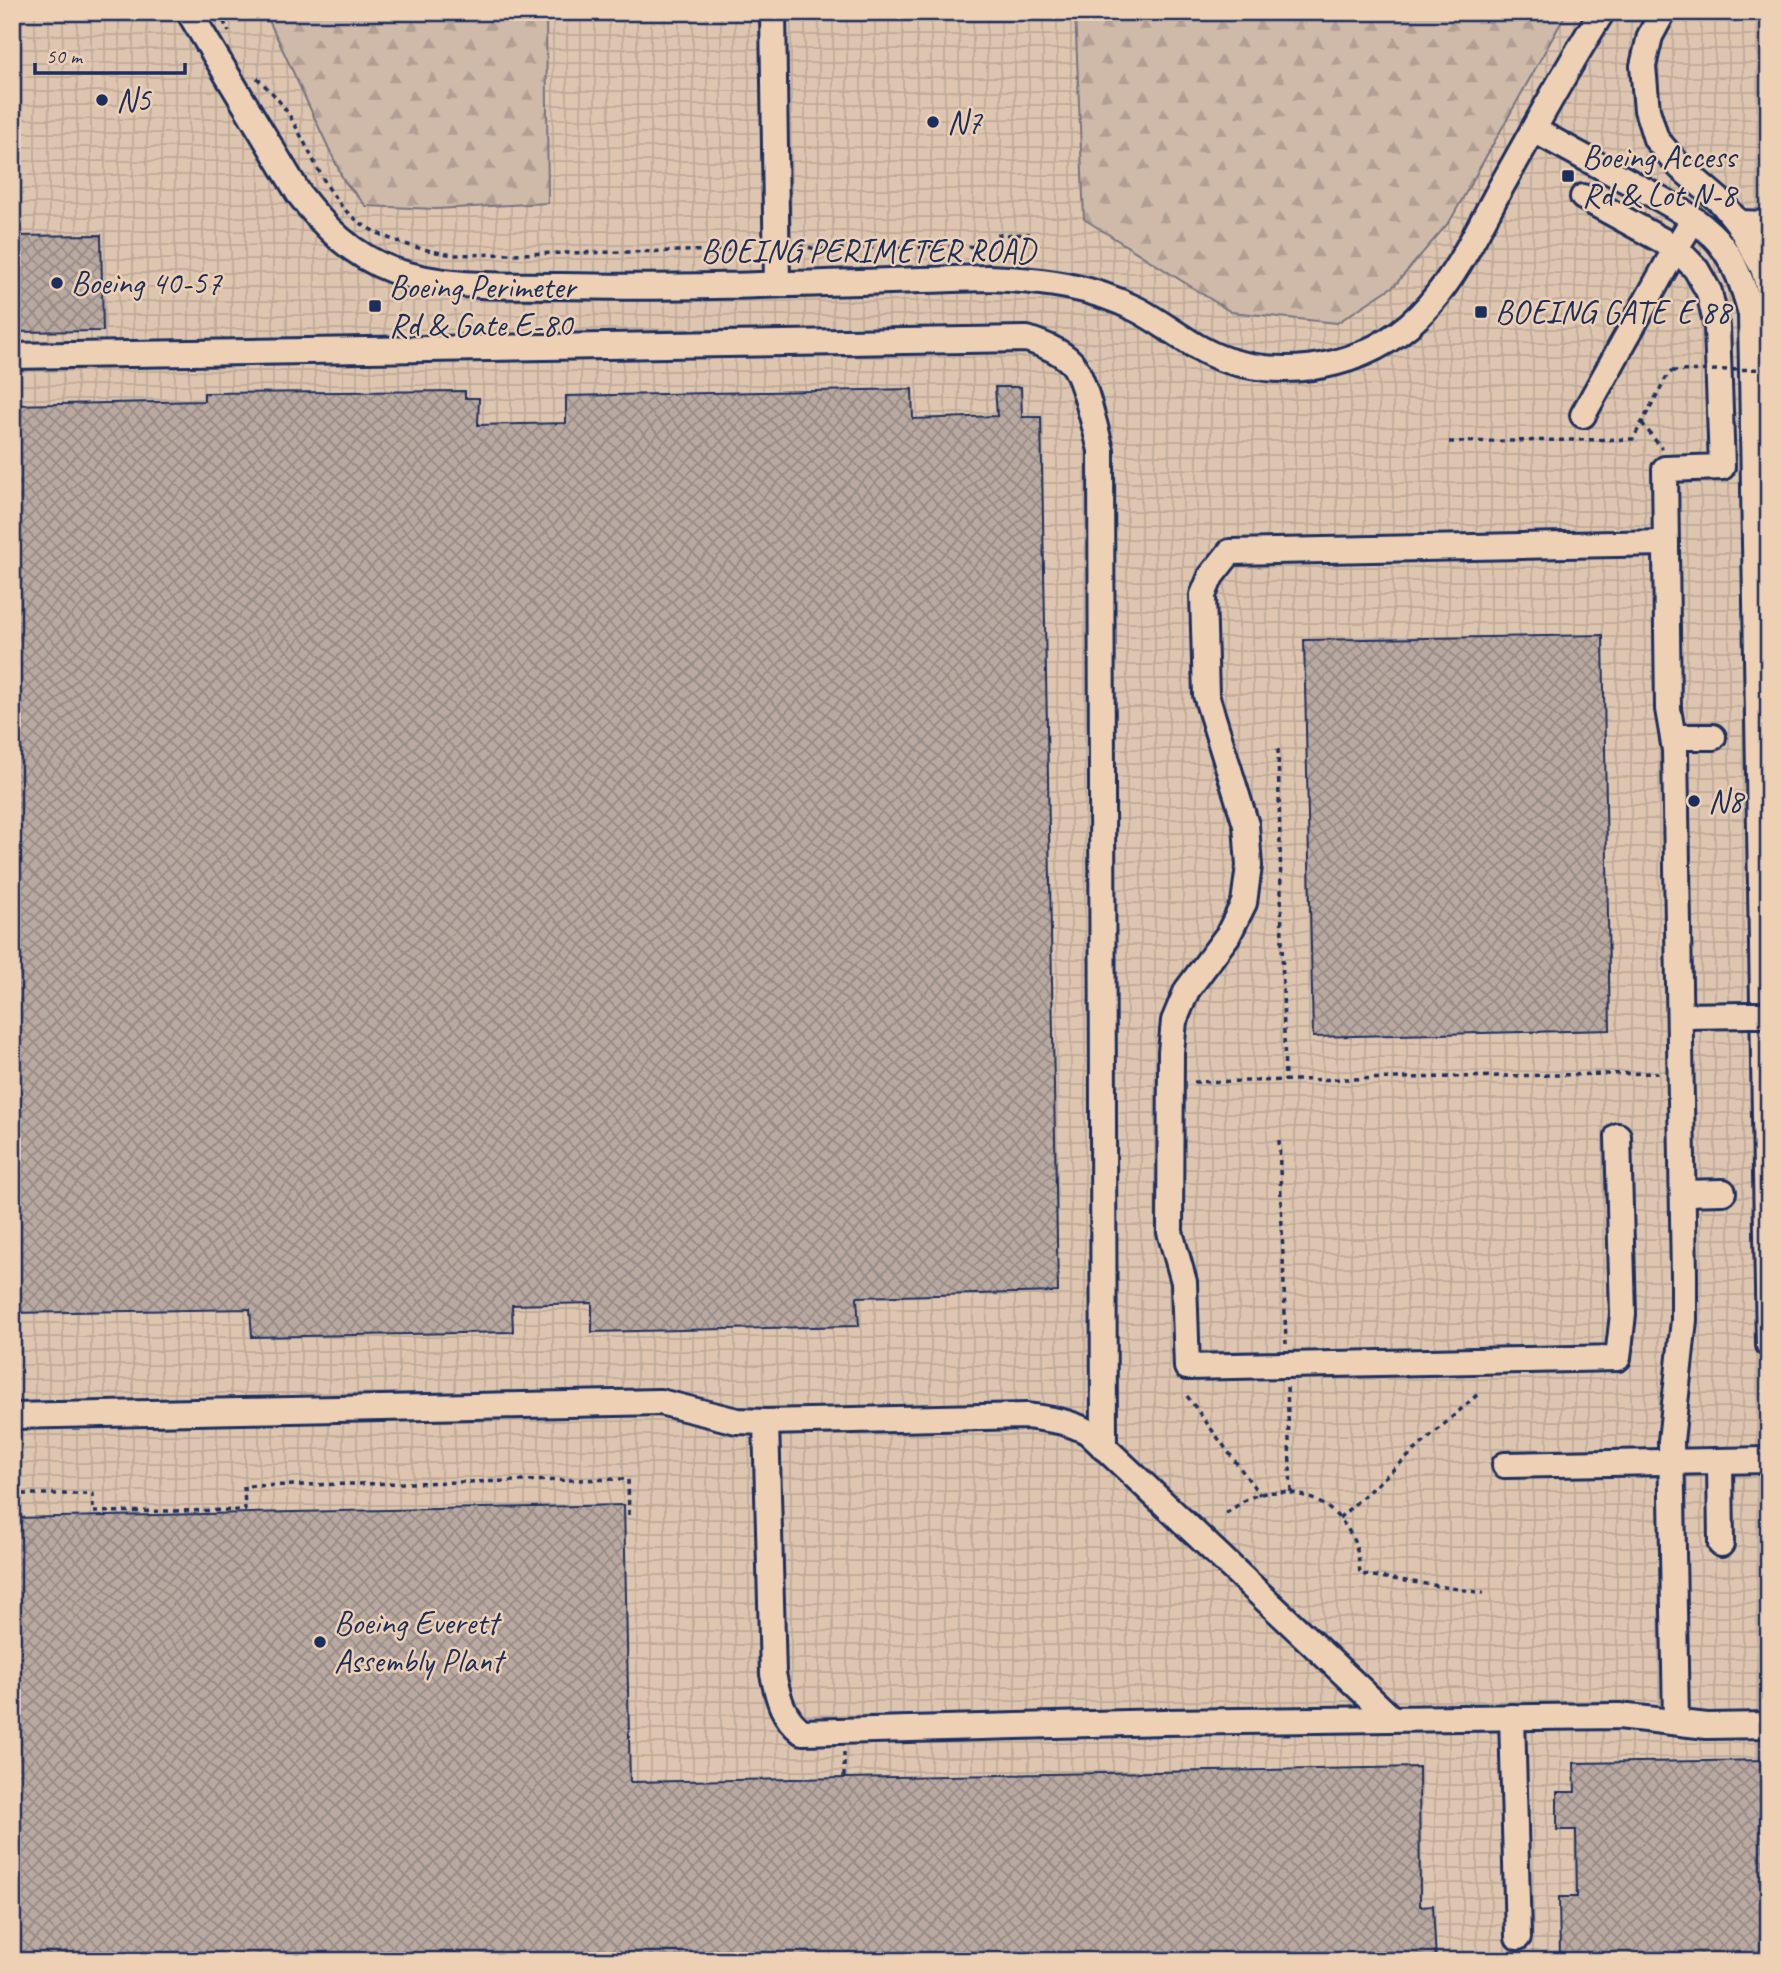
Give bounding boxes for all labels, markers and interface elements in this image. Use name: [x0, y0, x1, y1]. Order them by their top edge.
scale bar: [35, 32, 186, 76]
text: 50 m: [46, 43, 84, 69]
place label: N5: [116, 79, 153, 121]
marker: N5: [94, 92, 110, 108]
place label: N7: [947, 101, 984, 143]
marker: N7: [925, 114, 941, 130]
place label: Boeing Access Rd & Lot N-8: [1582, 136, 1739, 216]
marker: Boeing Access Rd & Lot N-8: [1560, 168, 1576, 184]
street label: BOEING PERIMETER ROAD: [701, 230, 1038, 272]
place label: Boeing 40-57: [71, 262, 224, 304]
place label: Boeing Perimeter Rd & Gate E-80: [389, 266, 579, 346]
marker: Boeing 40-57: [49, 275, 65, 291]
place label: BOEING GATE E 88: [1495, 291, 1734, 333]
marker: Boeing Perimeter Rd & Gate E-80: [367, 298, 383, 314]
marker: BOEING GATE E 88: [1473, 304, 1489, 320]
place label: N8: [1708, 780, 1746, 822]
marker: N8: [1686, 793, 1702, 809]
place label: Boeing Everett Assembly Plant: [334, 1602, 507, 1682]
marker: Boeing Everett Assembly Plant: [312, 1634, 328, 1650]

